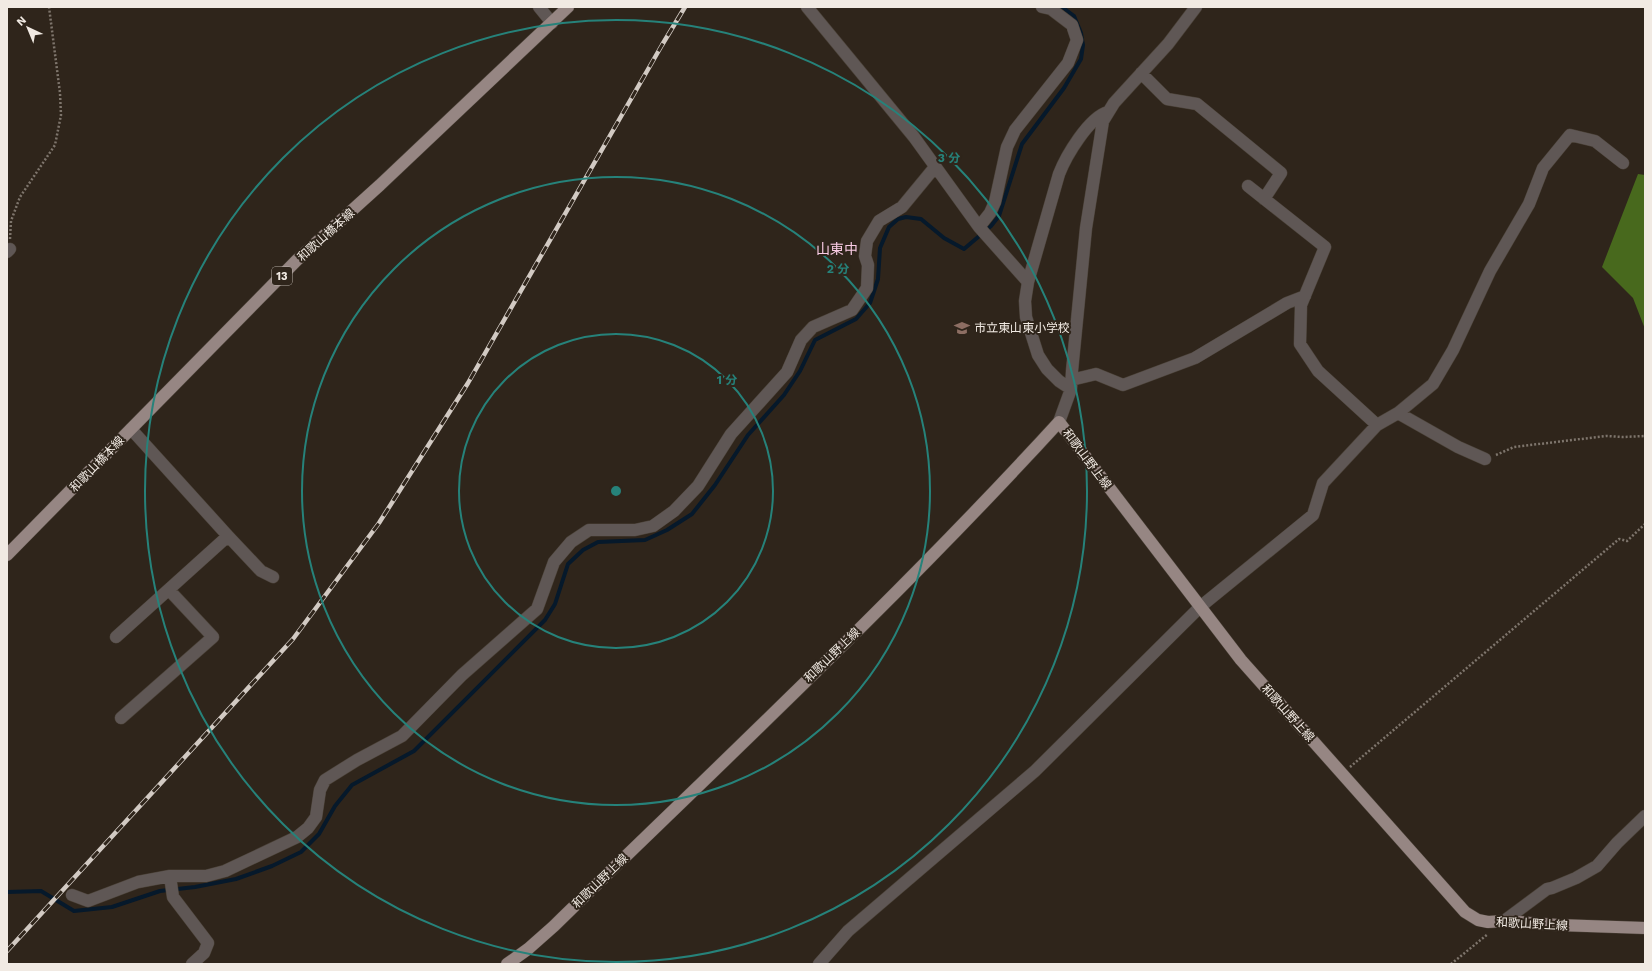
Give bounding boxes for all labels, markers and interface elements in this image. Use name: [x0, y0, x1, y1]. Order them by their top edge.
north arrow: [8, 8, 48, 48]
text: N: [14, 14, 29, 29]
text: 3 分: [938, 151, 960, 165]
street label: 和歌山橋本線: [295, 206, 357, 264]
district label: 山東中: [816, 241, 858, 257]
text: 2 分: [827, 262, 849, 276]
road number: 13: [272, 267, 292, 285]
school or university icon: 市立東山東小学校: [953, 319, 971, 337]
place label: 市立東山東小学校: [974, 321, 1070, 335]
text: 1 分: [717, 373, 737, 387]
street label: 和歌山野上線: [1060, 426, 1114, 492]
street label: 和歌山橋本線: [67, 433, 127, 495]
centre of rings: [609, 484, 623, 498]
street label: 和歌山野上線: [801, 625, 863, 685]
street label: 和歌山野上線: [1259, 682, 1317, 744]
street label: 和歌山野上線: [569, 851, 631, 911]
street label: 和歌山野上線: [1496, 915, 1568, 933]

